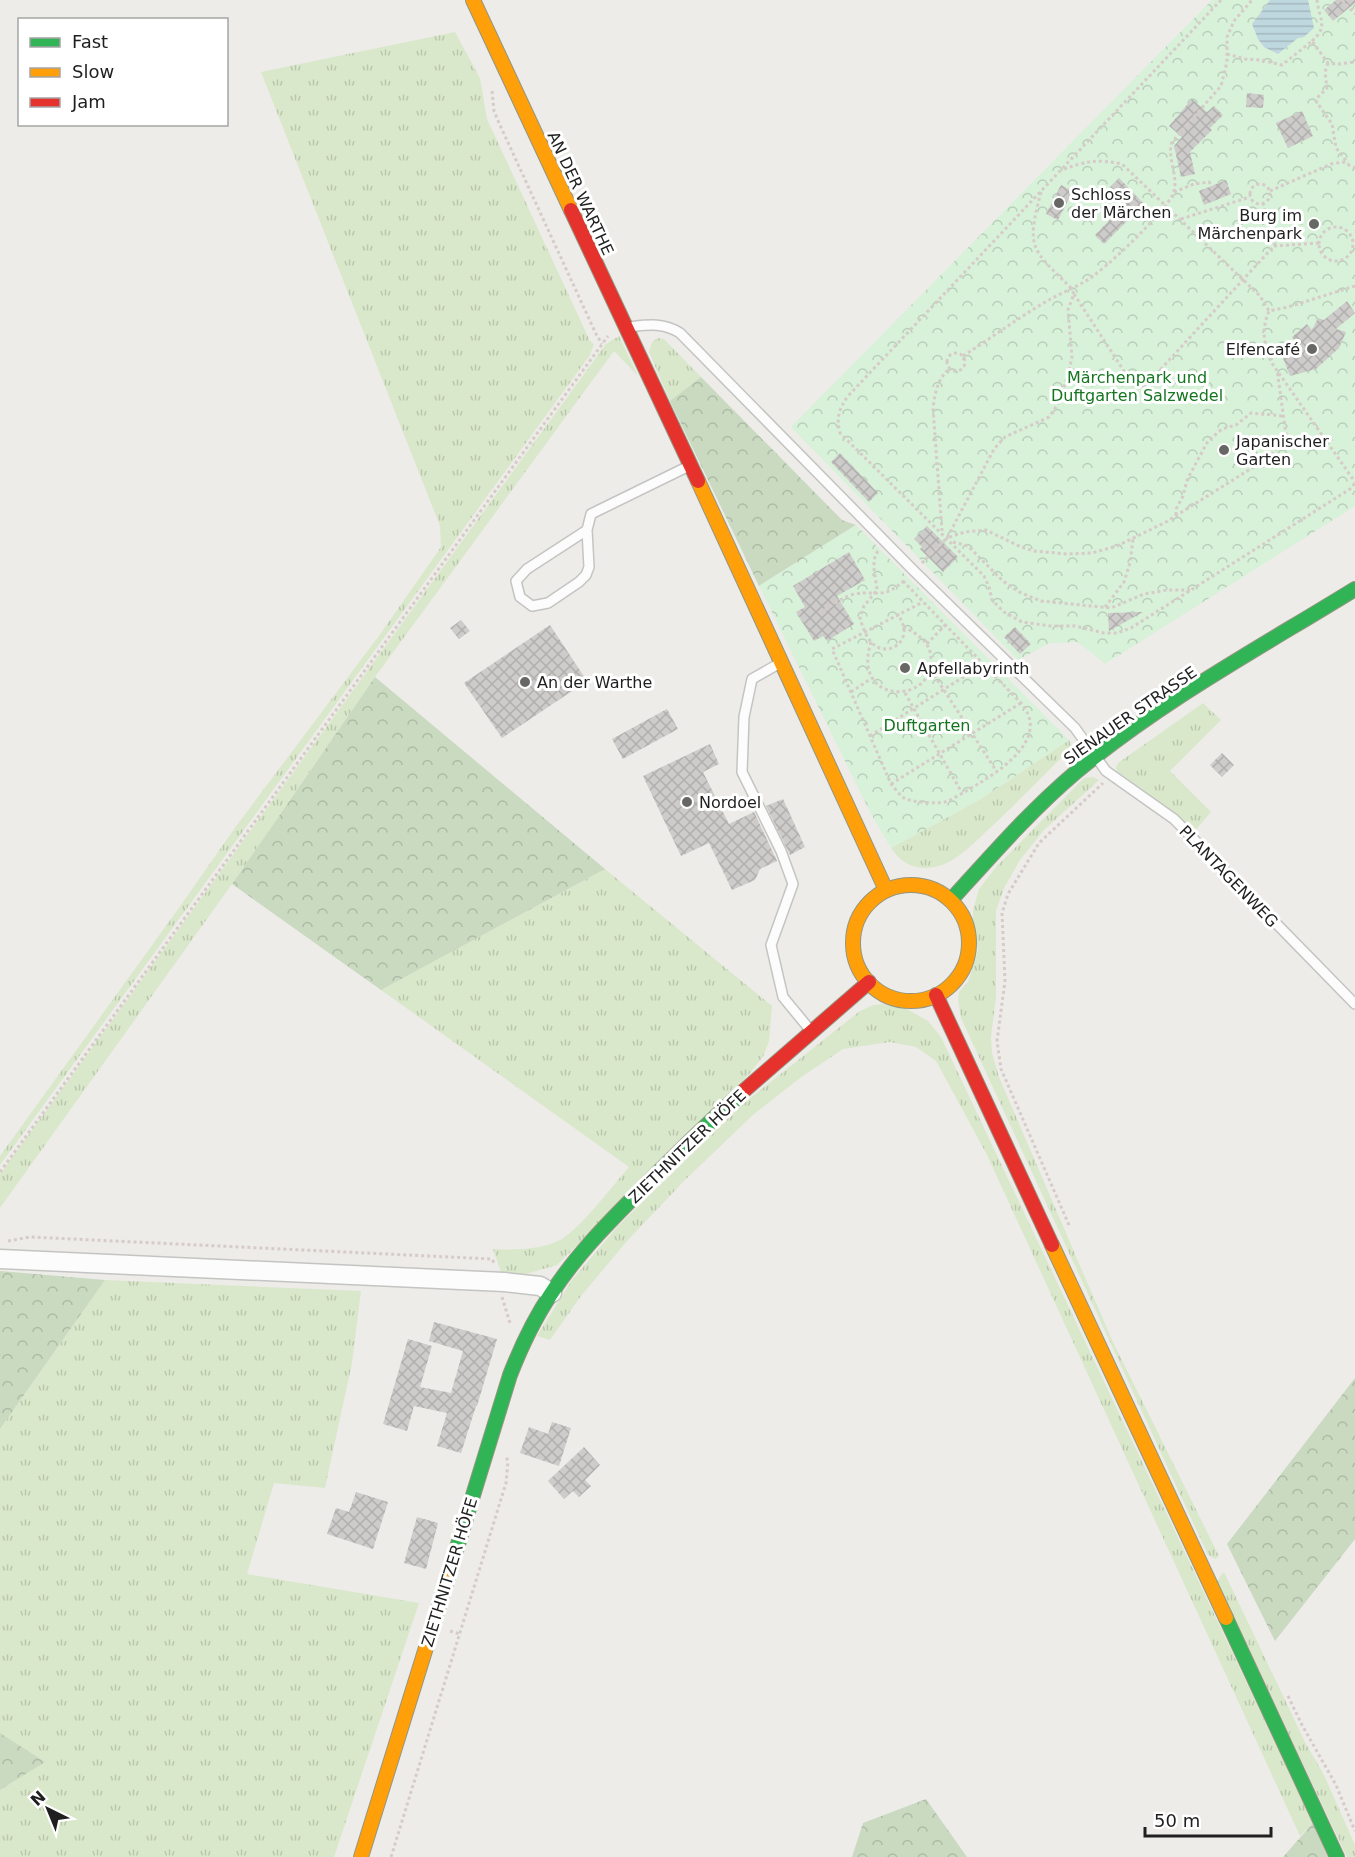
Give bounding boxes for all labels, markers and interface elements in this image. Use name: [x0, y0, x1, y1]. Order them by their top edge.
legend: [18, 18, 228, 126]
text: Fast: [72, 31, 108, 52]
text: Slow: [72, 61, 114, 82]
text: Jam: [71, 91, 106, 112]
street label: AN DER WARTHE: [544, 128, 618, 258]
place label: Schloss der Märchen: [1071, 185, 1171, 222]
marker: Schloss der Märchen: [1052, 196, 1066, 210]
place label: Burg im Märchenpark: [1197, 206, 1303, 243]
marker: Burg im Märchenpark: [1307, 217, 1321, 231]
place label: Elfencafé: [1226, 340, 1300, 359]
marker: Elfencafé: [1305, 342, 1319, 356]
park label: Märchenpark und Duftgarten Salzwedel: [1051, 368, 1223, 405]
place label: Japanischer Garten: [1235, 432, 1329, 469]
marker: Japanischer Garten: [1217, 443, 1231, 457]
place label: Apfellabyrinth: [917, 659, 1029, 678]
marker: Apfellabyrinth: [898, 661, 912, 675]
street label: SIENAUER STRASSE: [1060, 662, 1200, 768]
place label: An der Warthe: [537, 673, 652, 692]
marker: An der Warthe: [518, 675, 532, 689]
park label: Duftgarten: [884, 716, 970, 735]
place label: Nordoel: [699, 793, 761, 812]
marker: Nordoel: [680, 795, 694, 809]
street label: PLANTAGENWEG: [1175, 822, 1282, 931]
street label: ZIETHNITZER HÖFE: [625, 1086, 750, 1207]
street label: ZIETHNITZER HÖFE: [418, 1495, 481, 1649]
north arrow: [18, 1779, 78, 1839]
text: N: [27, 1787, 49, 1810]
scale bar: [1145, 1800, 1271, 1838]
text: 50 m: [1154, 1810, 1200, 1831]

